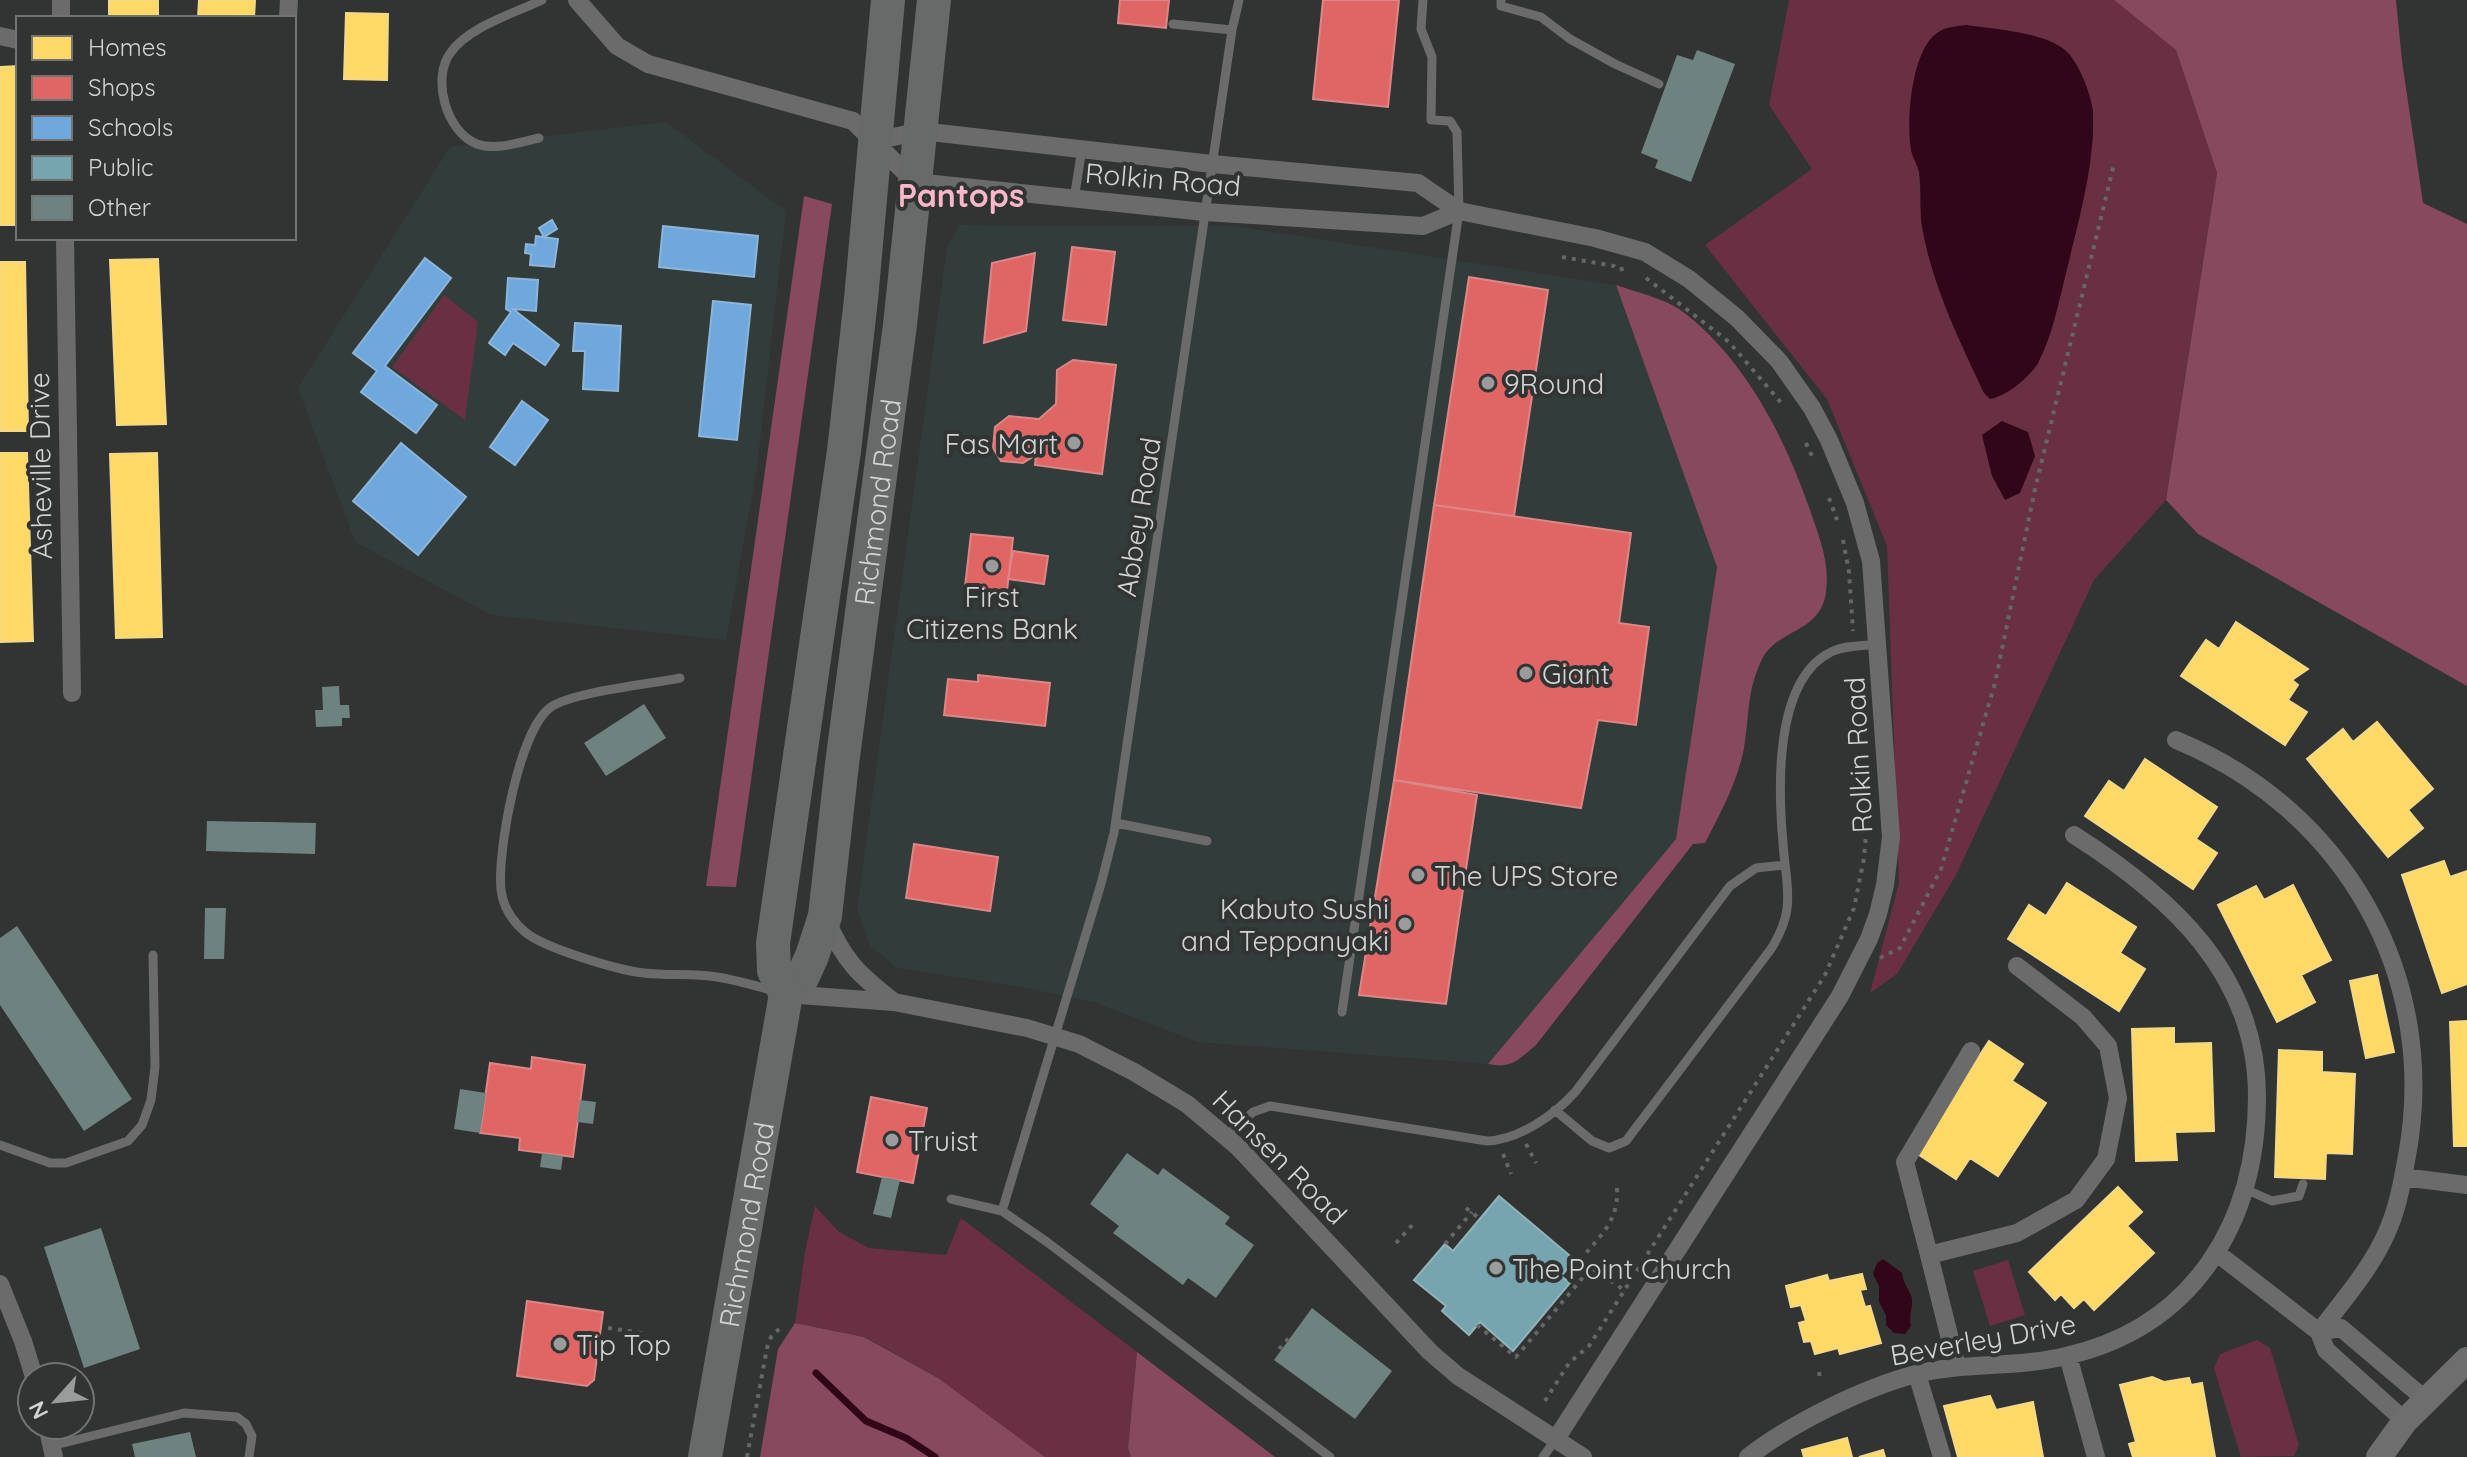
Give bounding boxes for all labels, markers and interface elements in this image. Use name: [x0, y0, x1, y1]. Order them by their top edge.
legend: [16, 16, 296, 240]
text: Homes: [88, 32, 166, 62]
text: Shops: [88, 72, 155, 102]
text: Schools: [88, 112, 173, 142]
text: Public: [88, 152, 153, 182]
street label: Rolkin Road: [1084, 155, 1242, 203]
district label: Pantops: [898, 175, 1024, 215]
text: Other: [88, 192, 151, 222]
place label: 9Round: [1504, 366, 1604, 401]
street label: Asheville Drive: [21, 372, 59, 560]
marker: 9Round: [1479, 374, 1497, 392]
street label: Richmond Road: [846, 397, 908, 607]
place label: Fas Mart: [945, 426, 1058, 461]
marker: Fas Mart: [1065, 434, 1083, 452]
street label: Abbey Road: [1108, 435, 1168, 599]
marker: First Citizens Bank: [983, 557, 1001, 575]
place label: First Citizens Bank: [906, 579, 1078, 646]
place label: Giant: [1542, 656, 1610, 691]
marker: Giant: [1517, 664, 1535, 682]
street label: Rolkin Road: [1836, 676, 1880, 834]
place label: The UPS Store: [1434, 858, 1618, 893]
marker: The UPS Store: [1409, 866, 1427, 884]
place label: Kabuto Sushi and Teppanyaki: [1181, 891, 1389, 958]
marker: Kabuto Sushi and Teppanyaki: [1396, 915, 1414, 933]
street label: Hansen Road: [1206, 1083, 1354, 1231]
street label: Richmond Road: [711, 1119, 781, 1330]
place label: Truist: [908, 1123, 979, 1158]
marker: Truist: [883, 1131, 901, 1149]
place label: The Point Church: [1512, 1251, 1732, 1286]
marker: The Point Church: [1487, 1259, 1505, 1277]
street label: Beverley Drive: [1887, 1305, 2079, 1373]
place label: Tip Top: [576, 1327, 671, 1362]
marker: Tip Top: [551, 1335, 569, 1353]
north arrow: [16, 1361, 96, 1441]
text: N: [22, 1397, 54, 1424]

